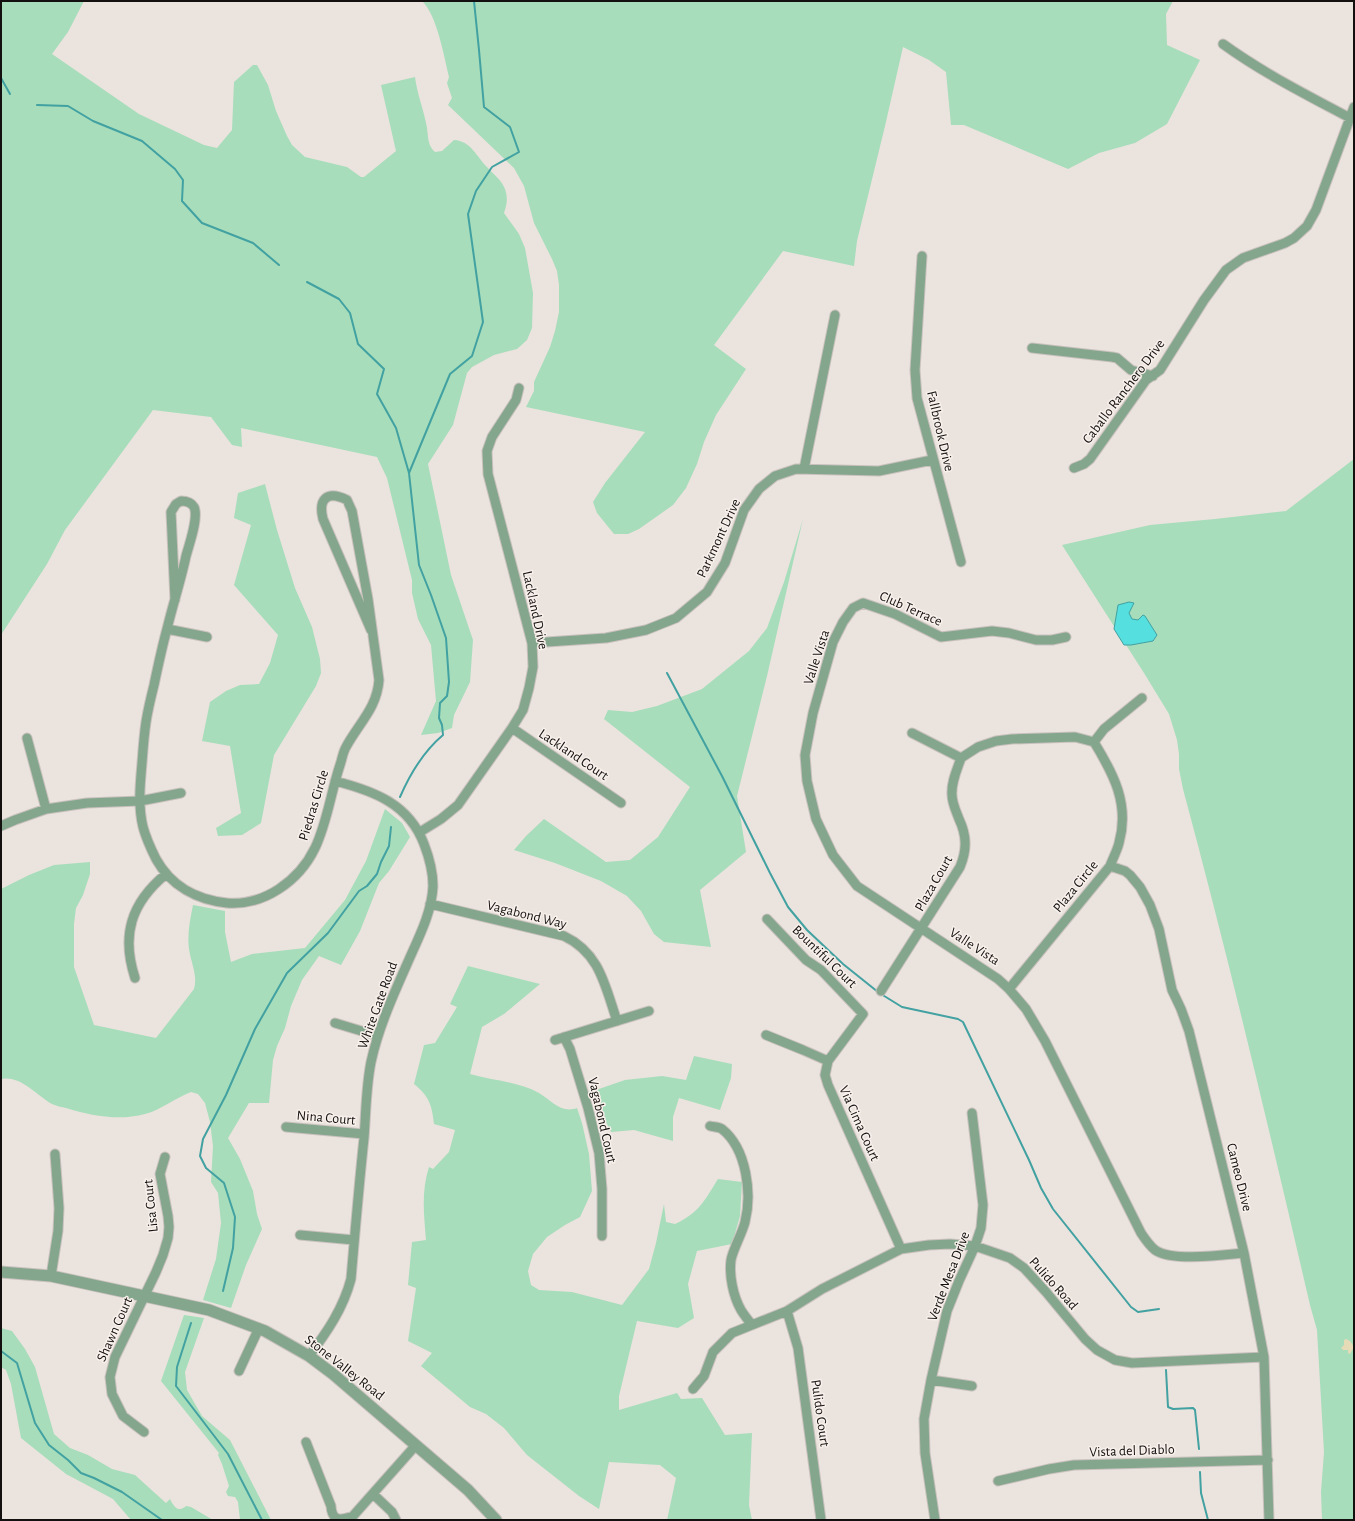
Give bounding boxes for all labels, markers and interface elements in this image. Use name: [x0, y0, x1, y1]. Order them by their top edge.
street label: Caballo Ranchero Drive: [1080, 337, 1167, 446]
street label: Fallbrook Drive: [924, 390, 956, 473]
street label: Parkmont Drive: [695, 497, 743, 580]
street label: Lackland Drive: [520, 570, 550, 651]
street label: Club Terrace: [877, 589, 944, 629]
street label: Valle Vista: [802, 628, 833, 686]
street label: Lackland Court: [536, 727, 611, 783]
street label: Piedras Circle: [297, 768, 331, 842]
street label: Plaza Court: [912, 853, 956, 914]
street label: Plaza Circle: [1051, 858, 1101, 915]
street label: Vagabond Way: [486, 898, 568, 932]
street label: Bountiful Court: [789, 923, 860, 991]
street label: Valle Vista: [947, 926, 1002, 968]
street label: White Gate Road: [356, 960, 400, 1051]
street label: Vagabond Court: [585, 1076, 619, 1165]
street label: Via Cima Court: [836, 1084, 882, 1164]
street label: Nina Court: [296, 1108, 356, 1128]
street label: Cameo Drive: [1224, 1142, 1254, 1213]
street label: Lisa Court: [141, 1178, 161, 1233]
street label: Verde Mesa Drive: [925, 1230, 972, 1323]
street label: Pulido Road: [1026, 1255, 1080, 1313]
street label: Shawn Court: [95, 1295, 136, 1364]
street label: Stone Valley Road: [302, 1332, 387, 1403]
street label: Pulido Court: [808, 1379, 832, 1448]
street label: Vista del Diablo: [1089, 1443, 1175, 1459]

